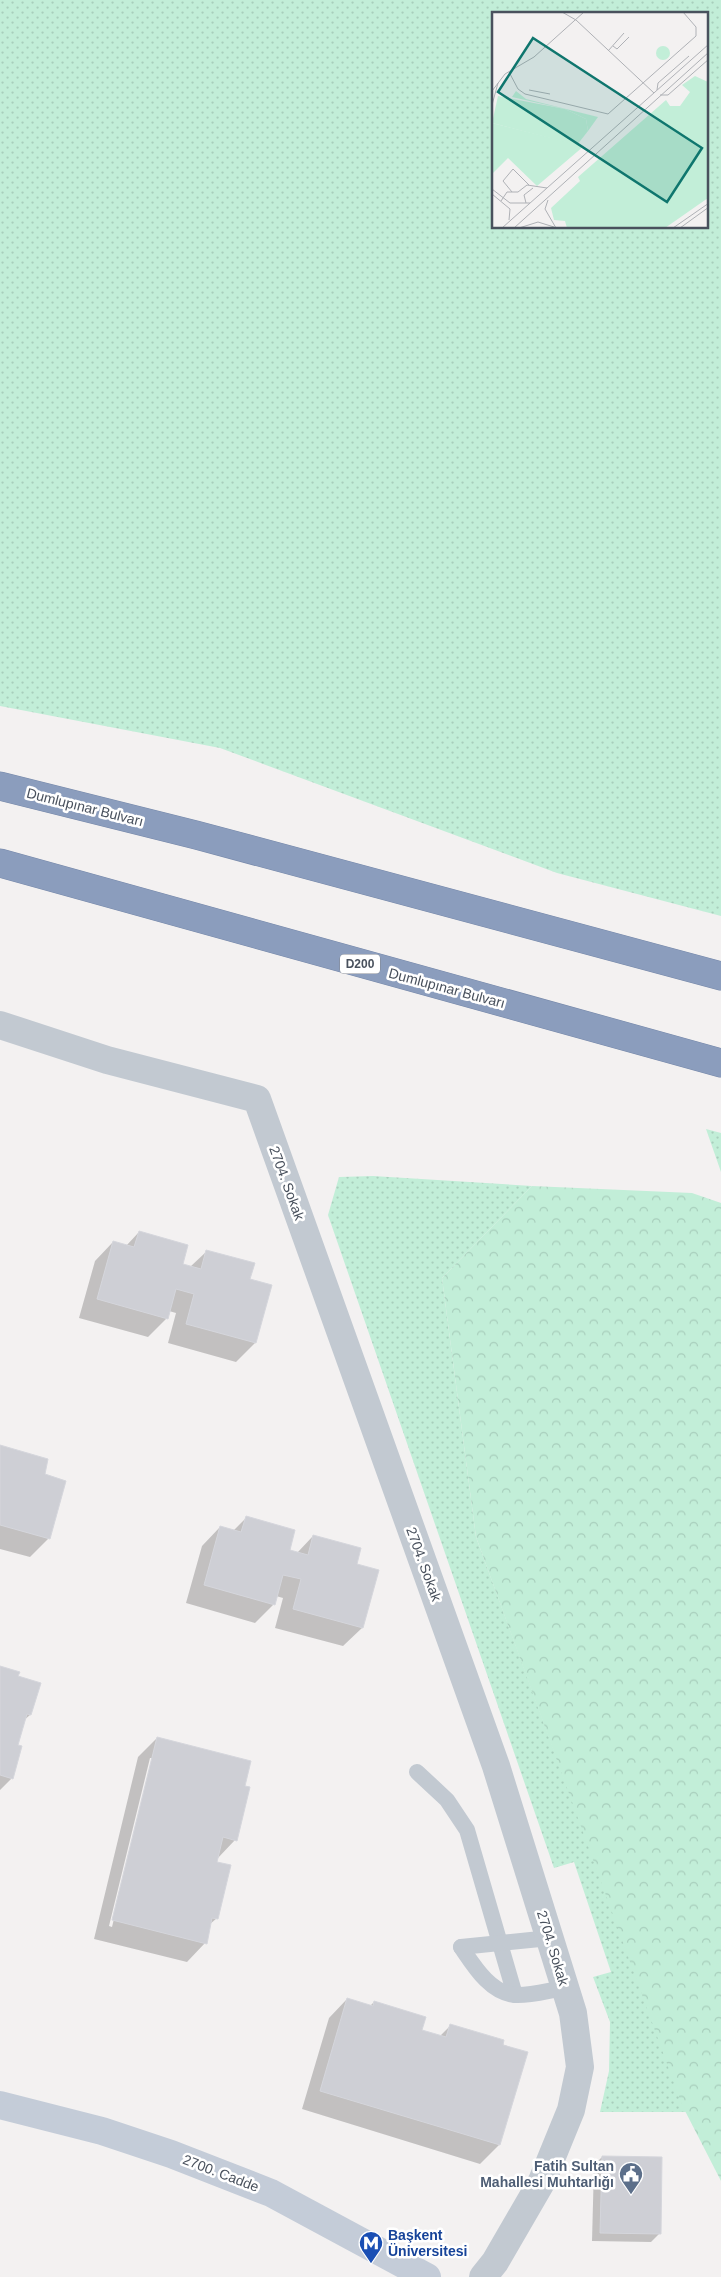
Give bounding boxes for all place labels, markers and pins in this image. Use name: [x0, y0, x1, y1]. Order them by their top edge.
place label: Fatih Sultan Mahallesi Muhtarlığı: [480, 2158, 614, 2190]
public building icon: Fatih Sultan Mahallesi Muhtarlığı: [618, 2161, 644, 2195]
place label: Başkent Üniversitesi: [388, 2227, 467, 2259]
metro station icon: Başkent Üniversitesi: [358, 2230, 384, 2264]

